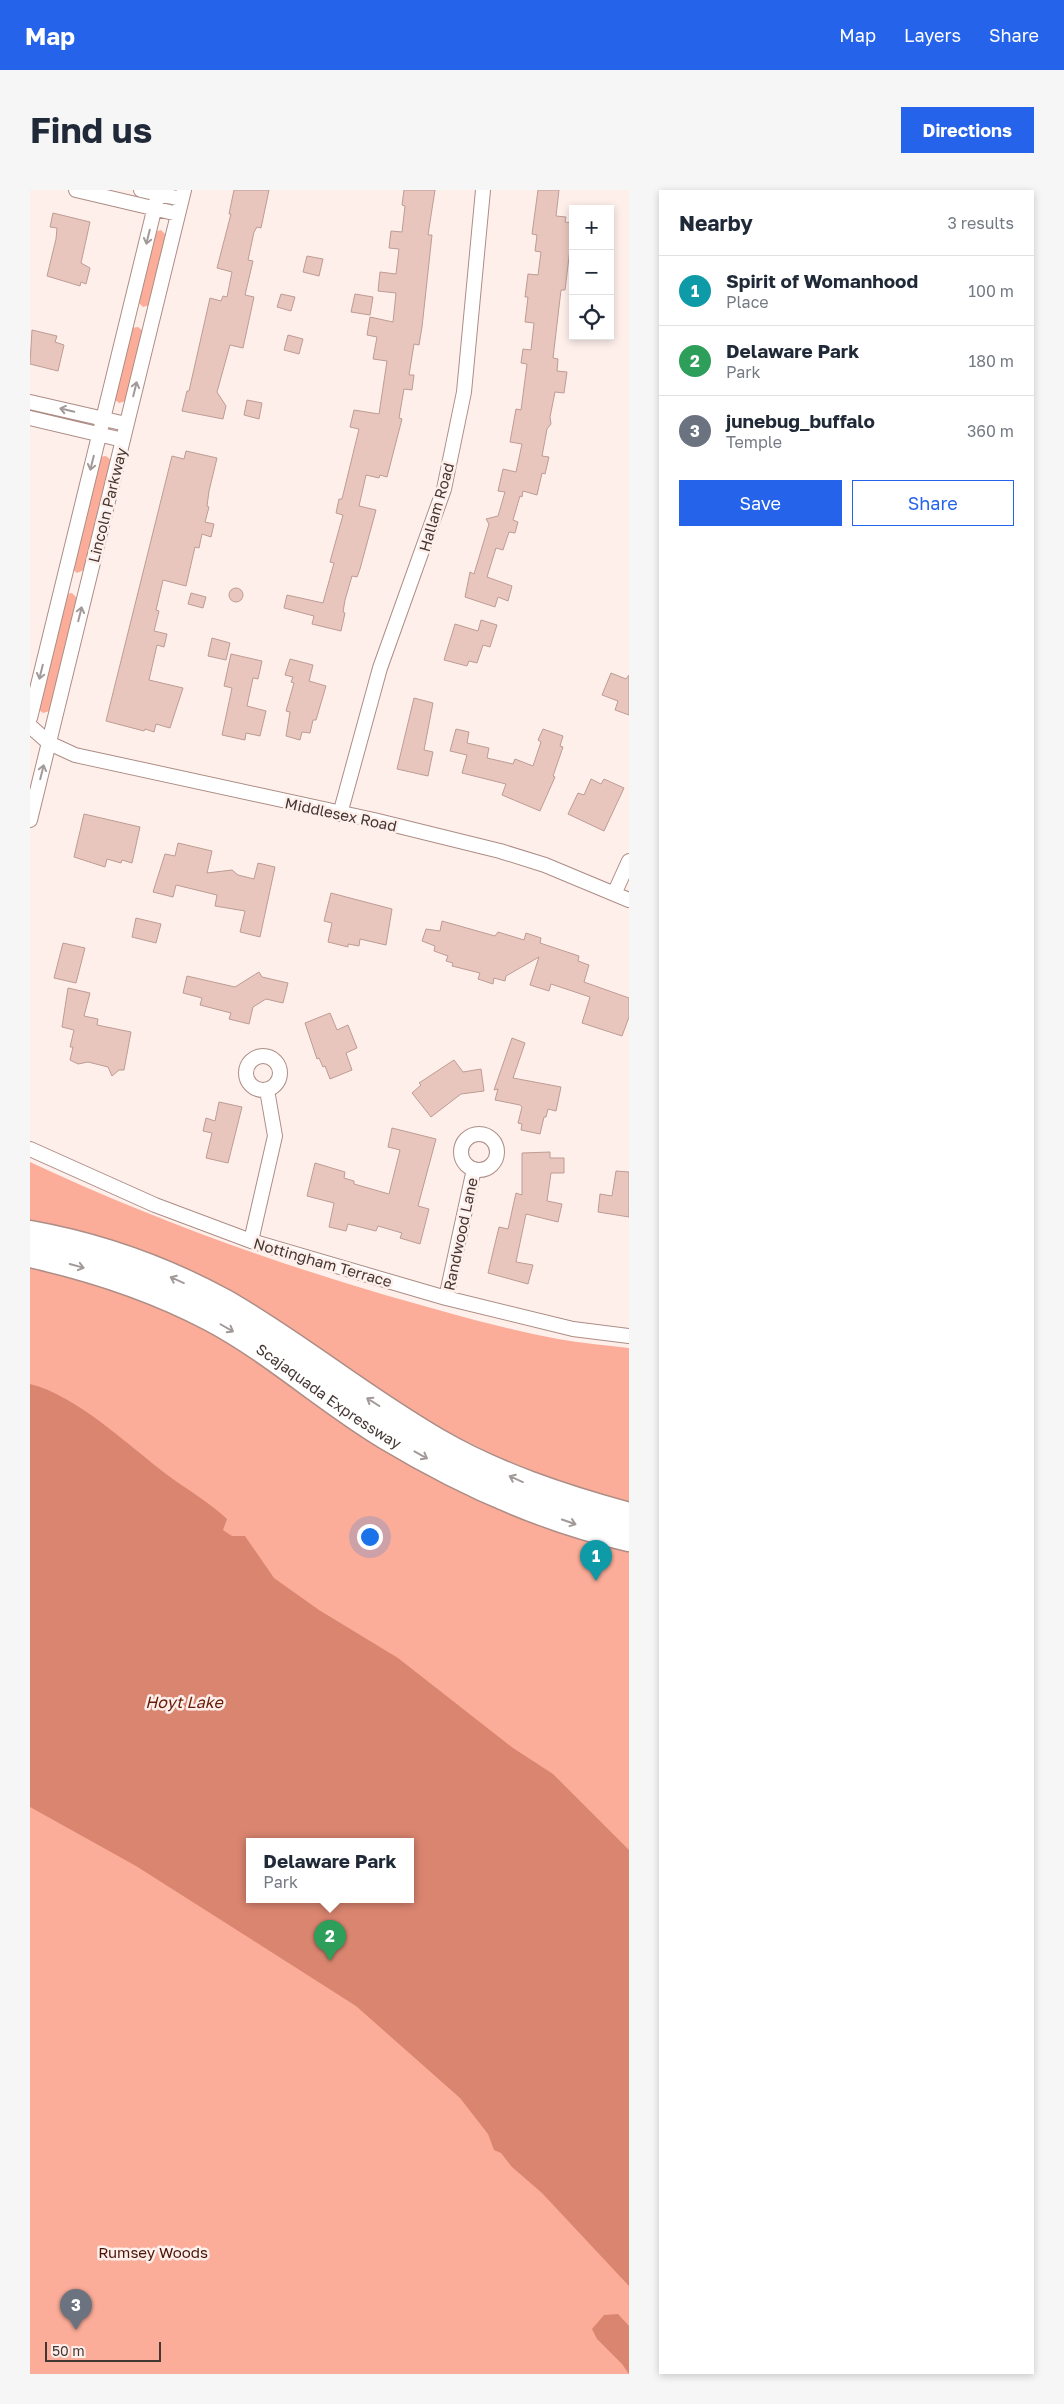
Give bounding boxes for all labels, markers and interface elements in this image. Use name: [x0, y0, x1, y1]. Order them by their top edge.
text: Map: [25, 21, 75, 50]
text: Map: [839, 24, 876, 46]
text: Layers: [904, 24, 961, 46]
text: Share: [989, 24, 1039, 46]
button: Directions: [901, 107, 1034, 153]
text: Find us: [30, 109, 152, 151]
map controls: [569, 205, 614, 340]
button: +: [569, 205, 614, 250]
text: Nearby: [679, 210, 753, 236]
text: 3 results: [947, 213, 1014, 233]
one-way arrow: [142, 229, 152, 245]
button: −: [569, 250, 614, 295]
text: Spirit of Womanhood: [726, 269, 918, 292]
text: 1: [691, 281, 699, 301]
text: 100 m: [968, 281, 1014, 301]
text: Place: [726, 292, 769, 312]
button: locate: [569, 295, 614, 340]
text: Delaware Park: [726, 339, 859, 362]
text: 2: [690, 351, 700, 371]
text: 180 m: [968, 351, 1014, 371]
text: Park: [726, 362, 761, 382]
one-way arrow: [131, 381, 140, 397]
one-way arrow: [59, 405, 75, 414]
text: junebug_buffalo: [726, 409, 875, 432]
text: 3: [690, 421, 700, 441]
text: 360 m: [967, 421, 1014, 441]
text: Temple: [726, 432, 782, 452]
street label: Lincoln Parkway: [84, 445, 130, 564]
one-way arrow: [87, 455, 96, 471]
street label: Hallam Road: [415, 460, 457, 554]
button: Save: [679, 480, 842, 526]
button: Share: [852, 480, 1014, 526]
one-way arrow: [76, 607, 85, 623]
one-way arrow: [36, 664, 45, 680]
one-way arrow: [37, 765, 47, 781]
street label: Middlesex Road: [283, 793, 399, 835]
street label: Randwood Lane: [439, 1176, 481, 1292]
street label: Nottingham Terrace: [252, 1234, 394, 1290]
one-way arrow: [69, 1261, 85, 1271]
one-way arrow: [170, 1274, 185, 1284]
one-way arrow: [220, 1323, 234, 1333]
street label: Scajaquada Expressway: [253, 1339, 405, 1452]
one-way arrow: [367, 1397, 381, 1407]
one-way arrow: [414, 1450, 429, 1460]
one-way arrow: [509, 1474, 524, 1484]
one-way arrow: [561, 1518, 576, 1527]
your location: [357, 1524, 383, 1550]
pin: 1: [580, 1540, 612, 1581]
water label: Hoyt Lake: [145, 1692, 225, 1712]
popup: [246, 1838, 414, 1903]
text: Delaware Park: [263, 1849, 397, 1872]
text: Park: [263, 1872, 298, 1892]
pin: 2: [314, 1920, 346, 1961]
park label: Rumsey Woods: [98, 2243, 208, 2261]
pin: 3: [60, 2289, 92, 2330]
scale bar: [45, 2339, 161, 2362]
text: 50 m: [52, 2342, 85, 2359]

